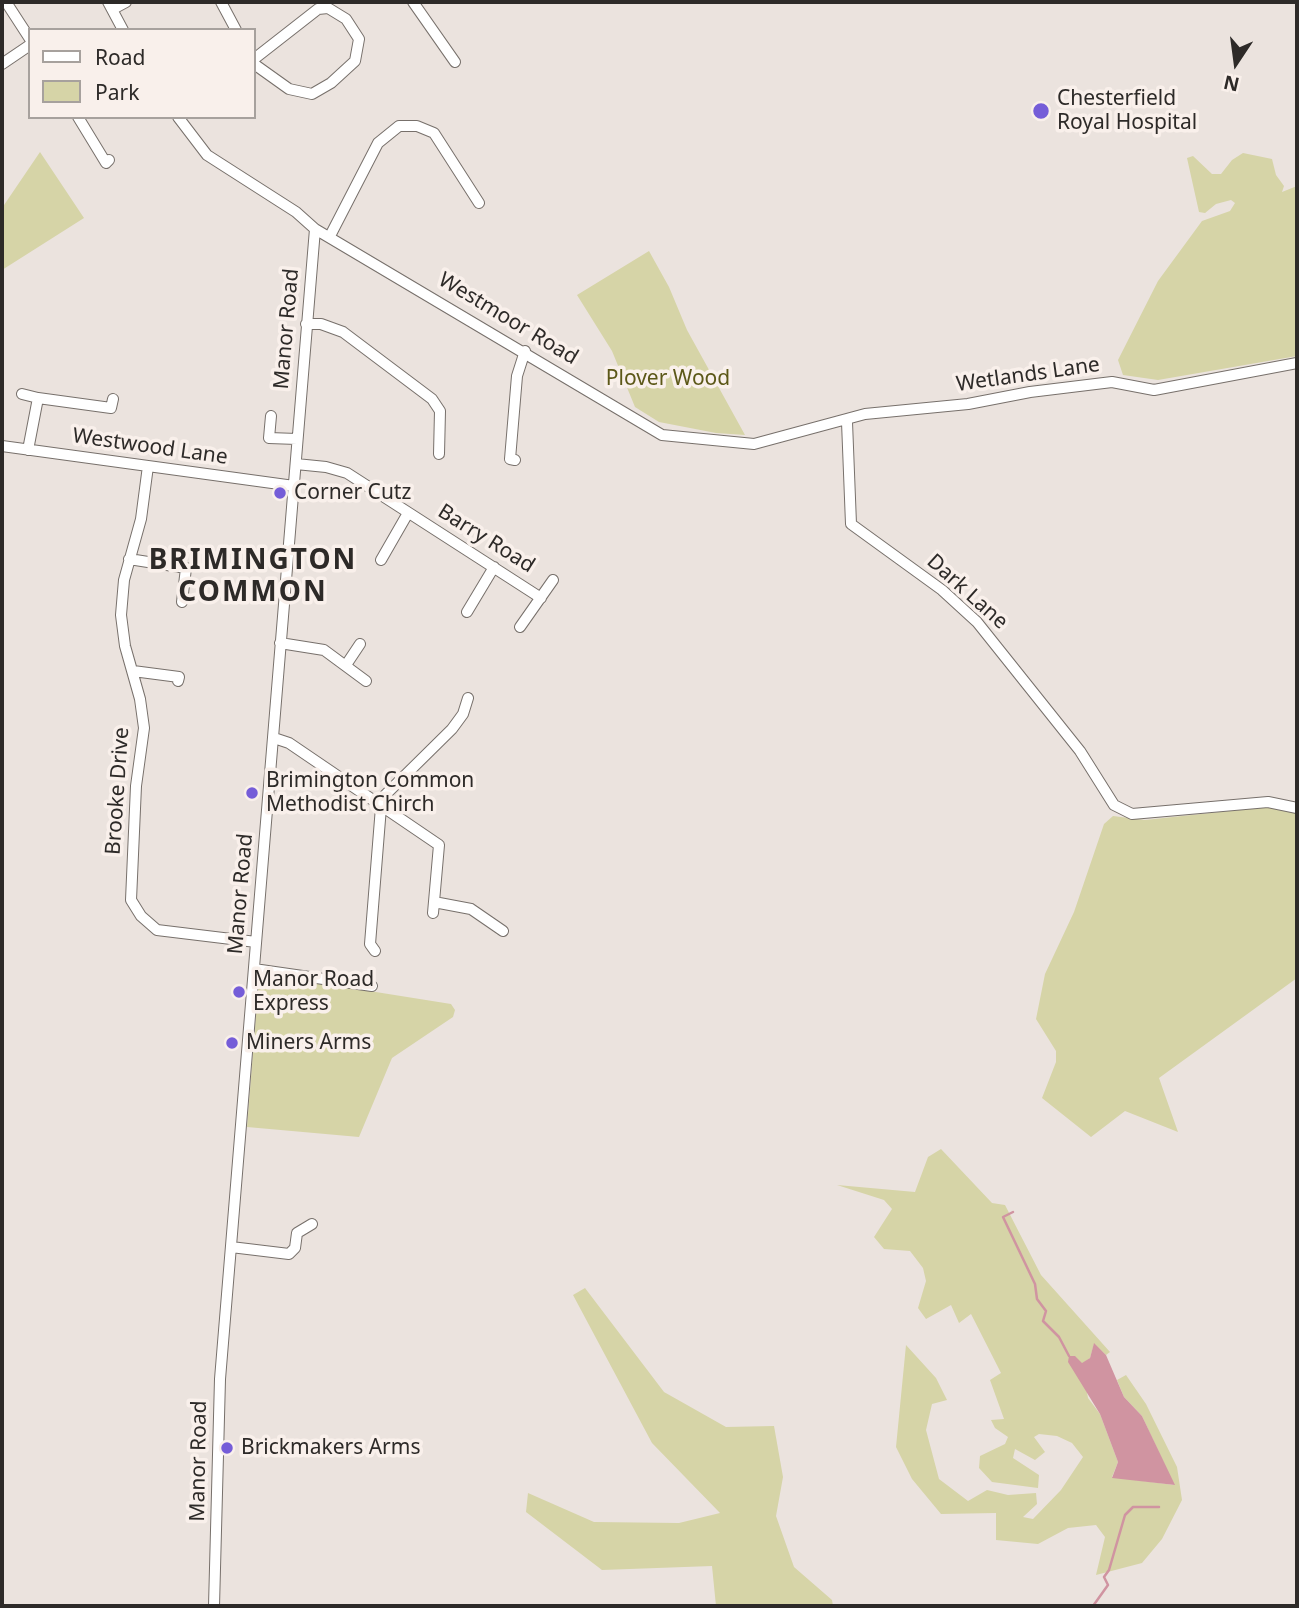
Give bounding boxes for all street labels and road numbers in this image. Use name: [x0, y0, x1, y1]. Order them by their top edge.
street label: Westmoor Road: [434, 267, 582, 371]
street label: Manor Road: [269, 268, 305, 390]
street label: Wetlands Lane: [955, 352, 1101, 398]
street label: Westwood Lane: [71, 424, 229, 470]
street label: Barry Road: [433, 499, 539, 579]
street label: Dark Lane: [921, 549, 1013, 635]
street label: Brooke Drive: [101, 726, 135, 856]
street label: Manor Road: [223, 833, 259, 955]
street label: Manor Road: [185, 1400, 213, 1522]

